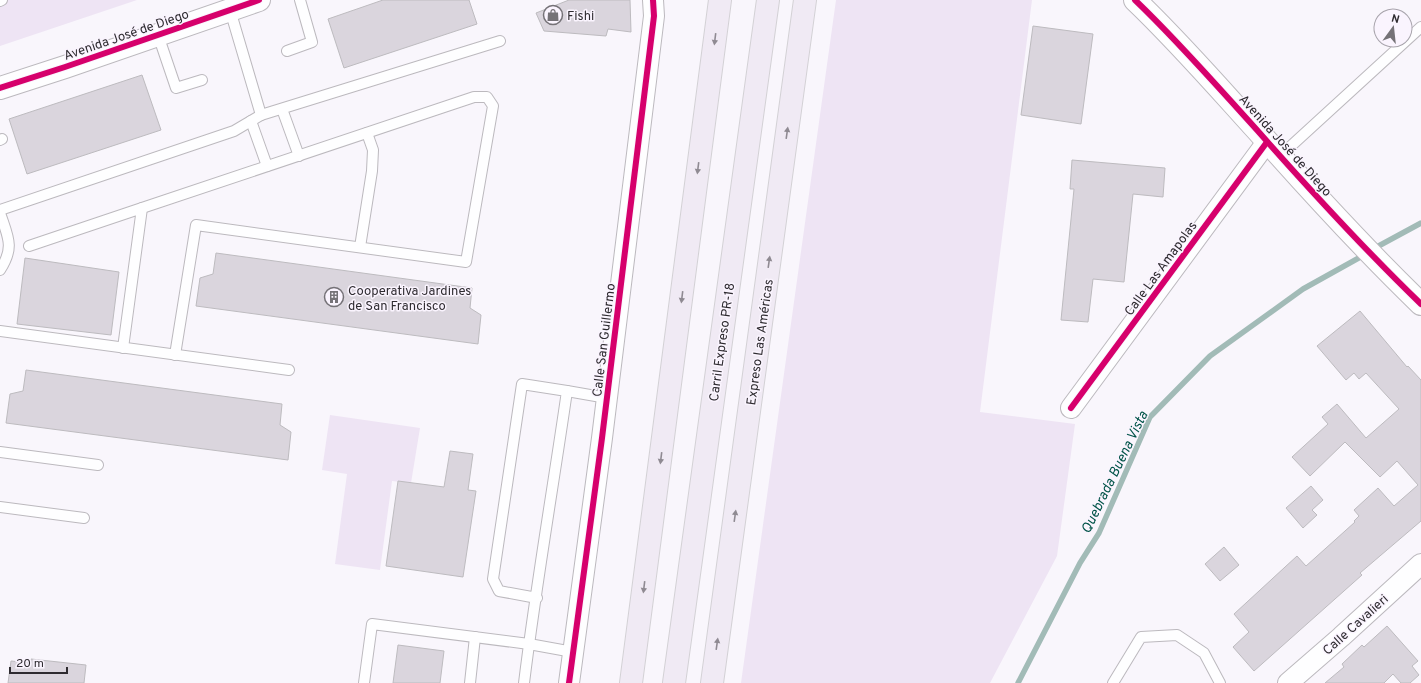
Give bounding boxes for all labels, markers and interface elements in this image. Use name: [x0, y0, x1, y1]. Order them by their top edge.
shop icon: Fishi: [542, 4, 564, 26]
street label: Avenida José de Diego: [62, 7, 191, 65]
north arrow: [1373, 8, 1413, 48]
place label: Fishi: [567, 9, 594, 25]
text: N: [1390, 12, 1401, 27]
one-way arrow: [712, 33, 718, 45]
street label: Avenida José de Diego: [1235, 92, 1334, 200]
one-way arrow: [784, 127, 790, 139]
one-way arrow: [695, 162, 701, 174]
street label: Calle Las Amapolas: [1122, 219, 1201, 320]
one-way arrow: [766, 256, 772, 268]
street label: Expreso Las Américas: [744, 278, 778, 406]
street label: Carril Expreso PR-18: [707, 282, 739, 403]
street label: Calle San Guillermo: [590, 283, 620, 398]
place label: Cooperativa Jardines de San Francisco: [348, 284, 471, 315]
building icon: Cooperativa Jardines de San Francisco: [323, 286, 345, 308]
one-way arrow: [678, 291, 685, 303]
water label: Quebrada Buena Vista: [1078, 408, 1153, 537]
one-way arrow: [658, 452, 664, 464]
one-way arrow: [732, 509, 738, 522]
one-way arrow: [641, 581, 647, 593]
street label: Calle Cavalieri: [1320, 592, 1392, 659]
one-way arrow: [714, 638, 721, 650]
scale bar: [10, 649, 67, 675]
text: 20 m: [16, 656, 44, 672]

